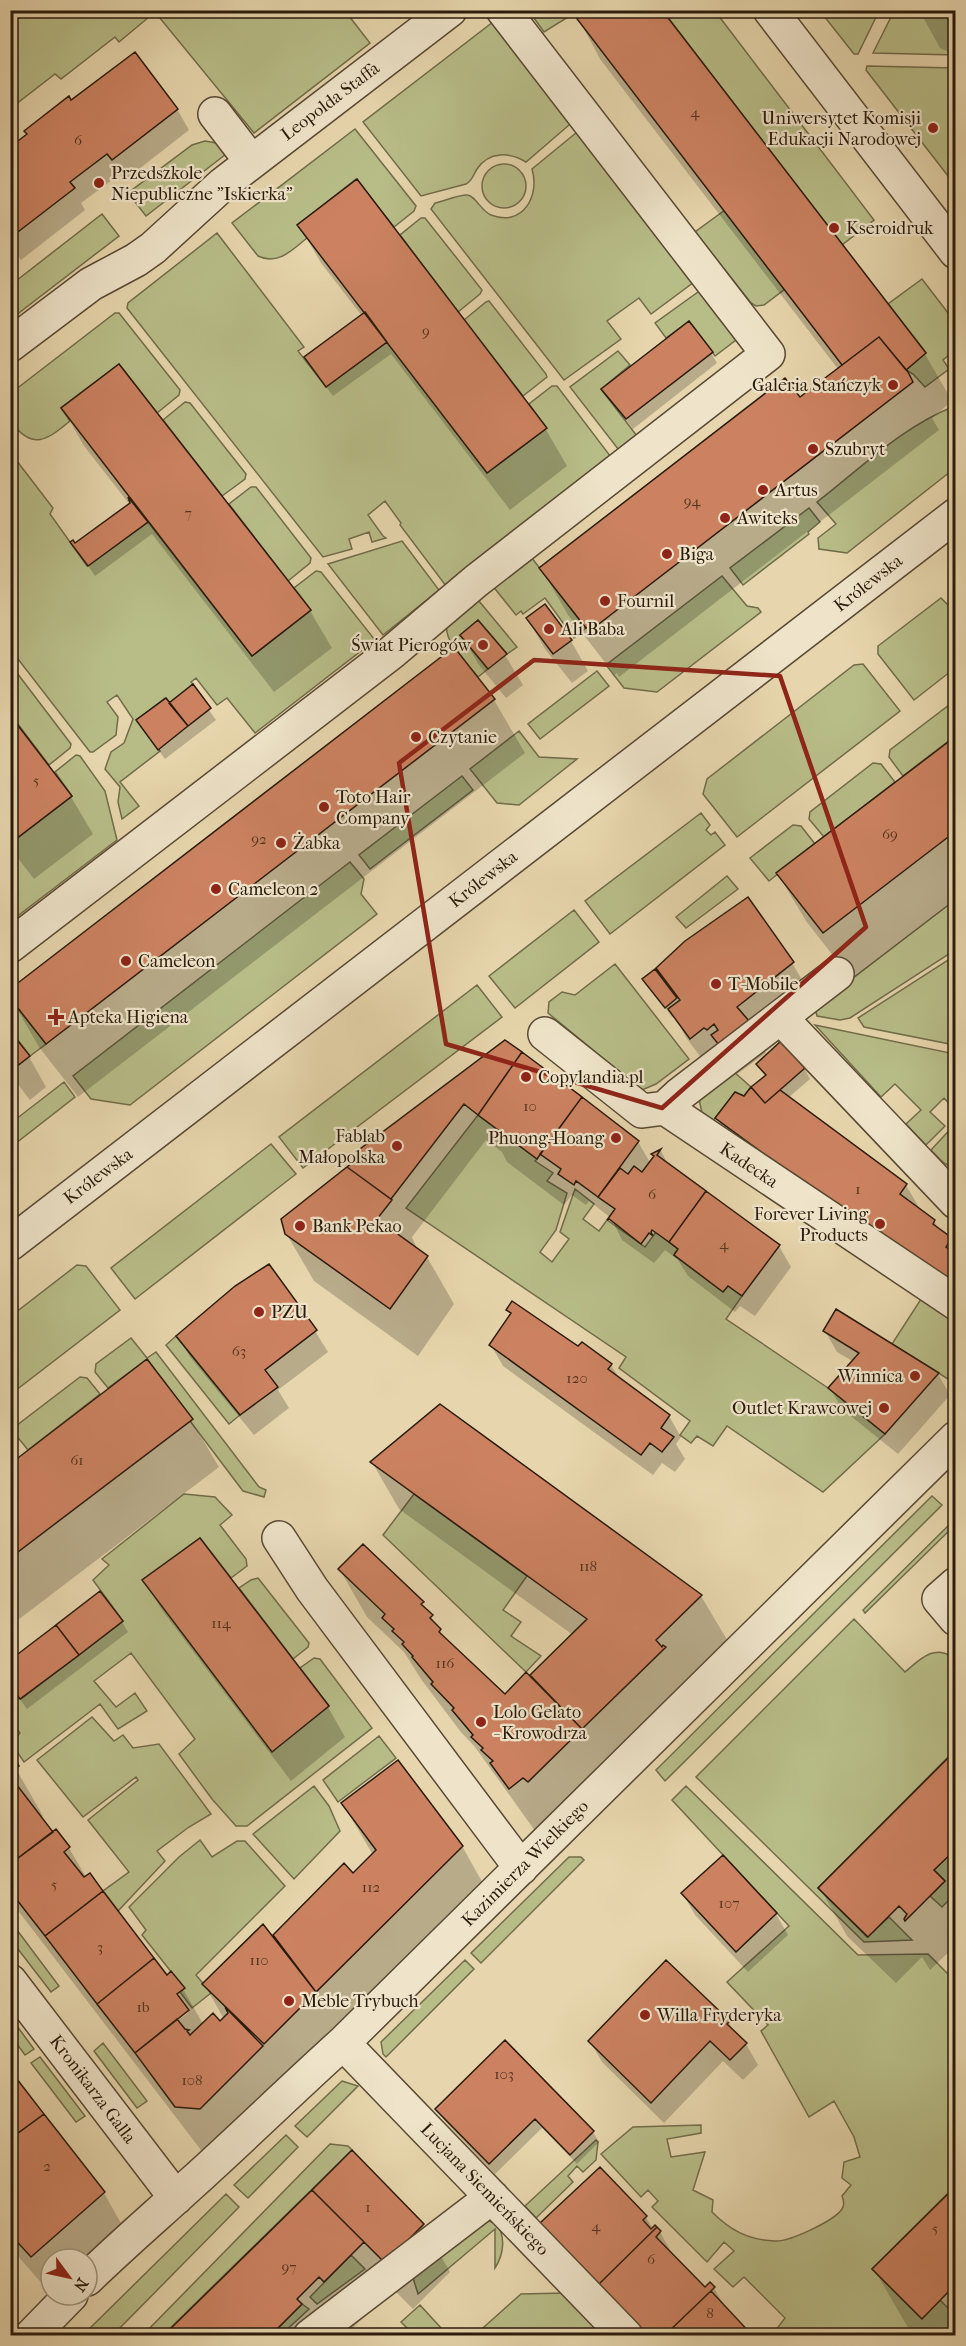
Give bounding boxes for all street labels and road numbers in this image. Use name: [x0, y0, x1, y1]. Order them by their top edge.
street label: Leopolda Staffa: [277, 57, 384, 145]
street label: Królewska: [830, 550, 907, 617]
street label: Królewska: [445, 846, 522, 913]
street label: Kadecka: [716, 1138, 782, 1193]
street label: Królewska: [60, 1143, 137, 1209]
street label: Kazimierza Wielkiego: [458, 1796, 593, 1931]
street label: Kronikarza Galla: [45, 2031, 141, 2148]
street label: Lucjana Siemieńskiego: [416, 2119, 553, 2260]

